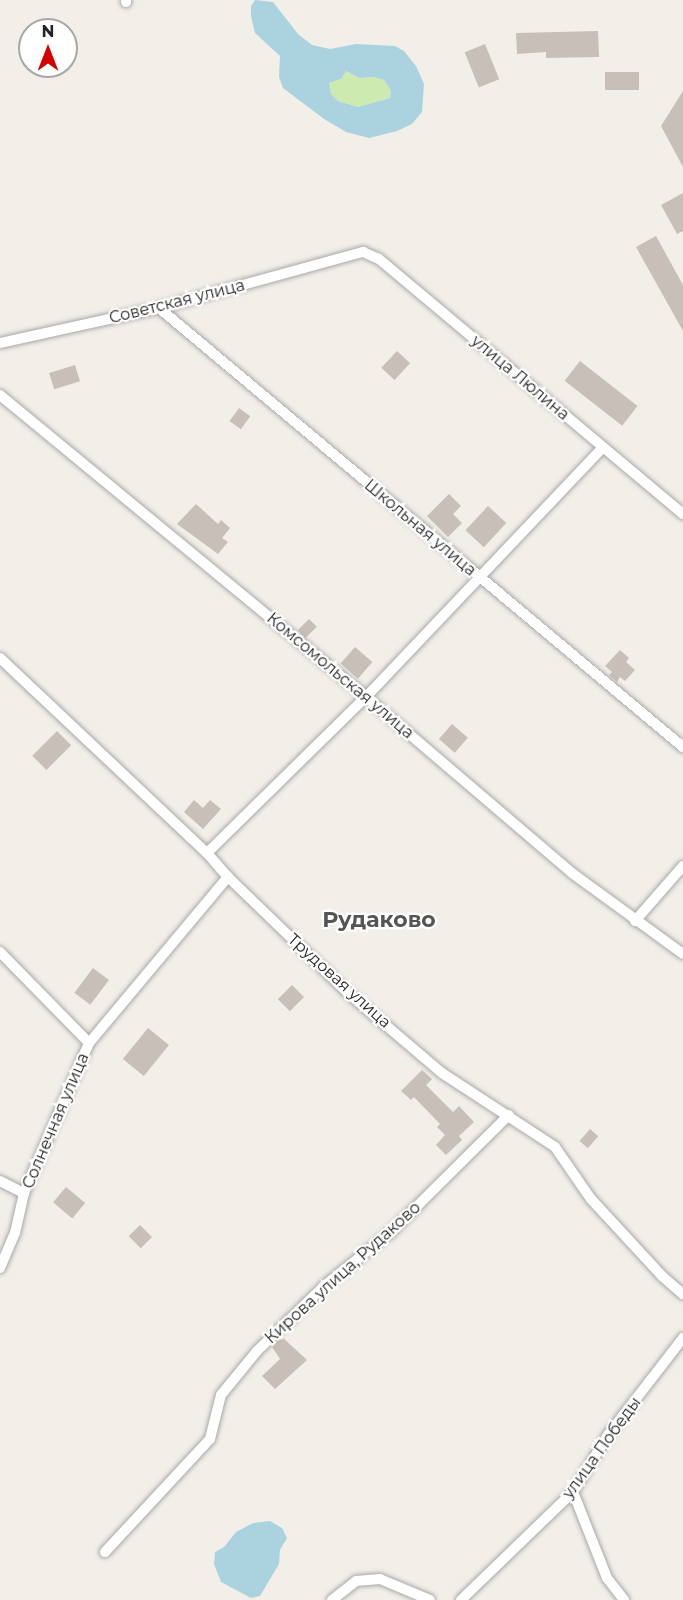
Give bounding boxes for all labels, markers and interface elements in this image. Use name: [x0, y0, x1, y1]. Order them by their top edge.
north arrow: [18, 18, 78, 78]
text: N: [42, 22, 54, 41]
street label: Советская улица: [107, 276, 247, 328]
street label: улица Люлина: [467, 332, 573, 424]
street label: Школьная улица: [360, 476, 480, 580]
street label: Комсомольская улица: [263, 609, 417, 743]
district label: Рудаково: [322, 907, 436, 933]
street label: Трудовая улица: [284, 930, 394, 1032]
street label: Солнечная улица: [19, 1050, 93, 1192]
street label: Кирова улица, Рудаково: [261, 1198, 425, 1348]
street label: улица Победы: [559, 1394, 645, 1502]

